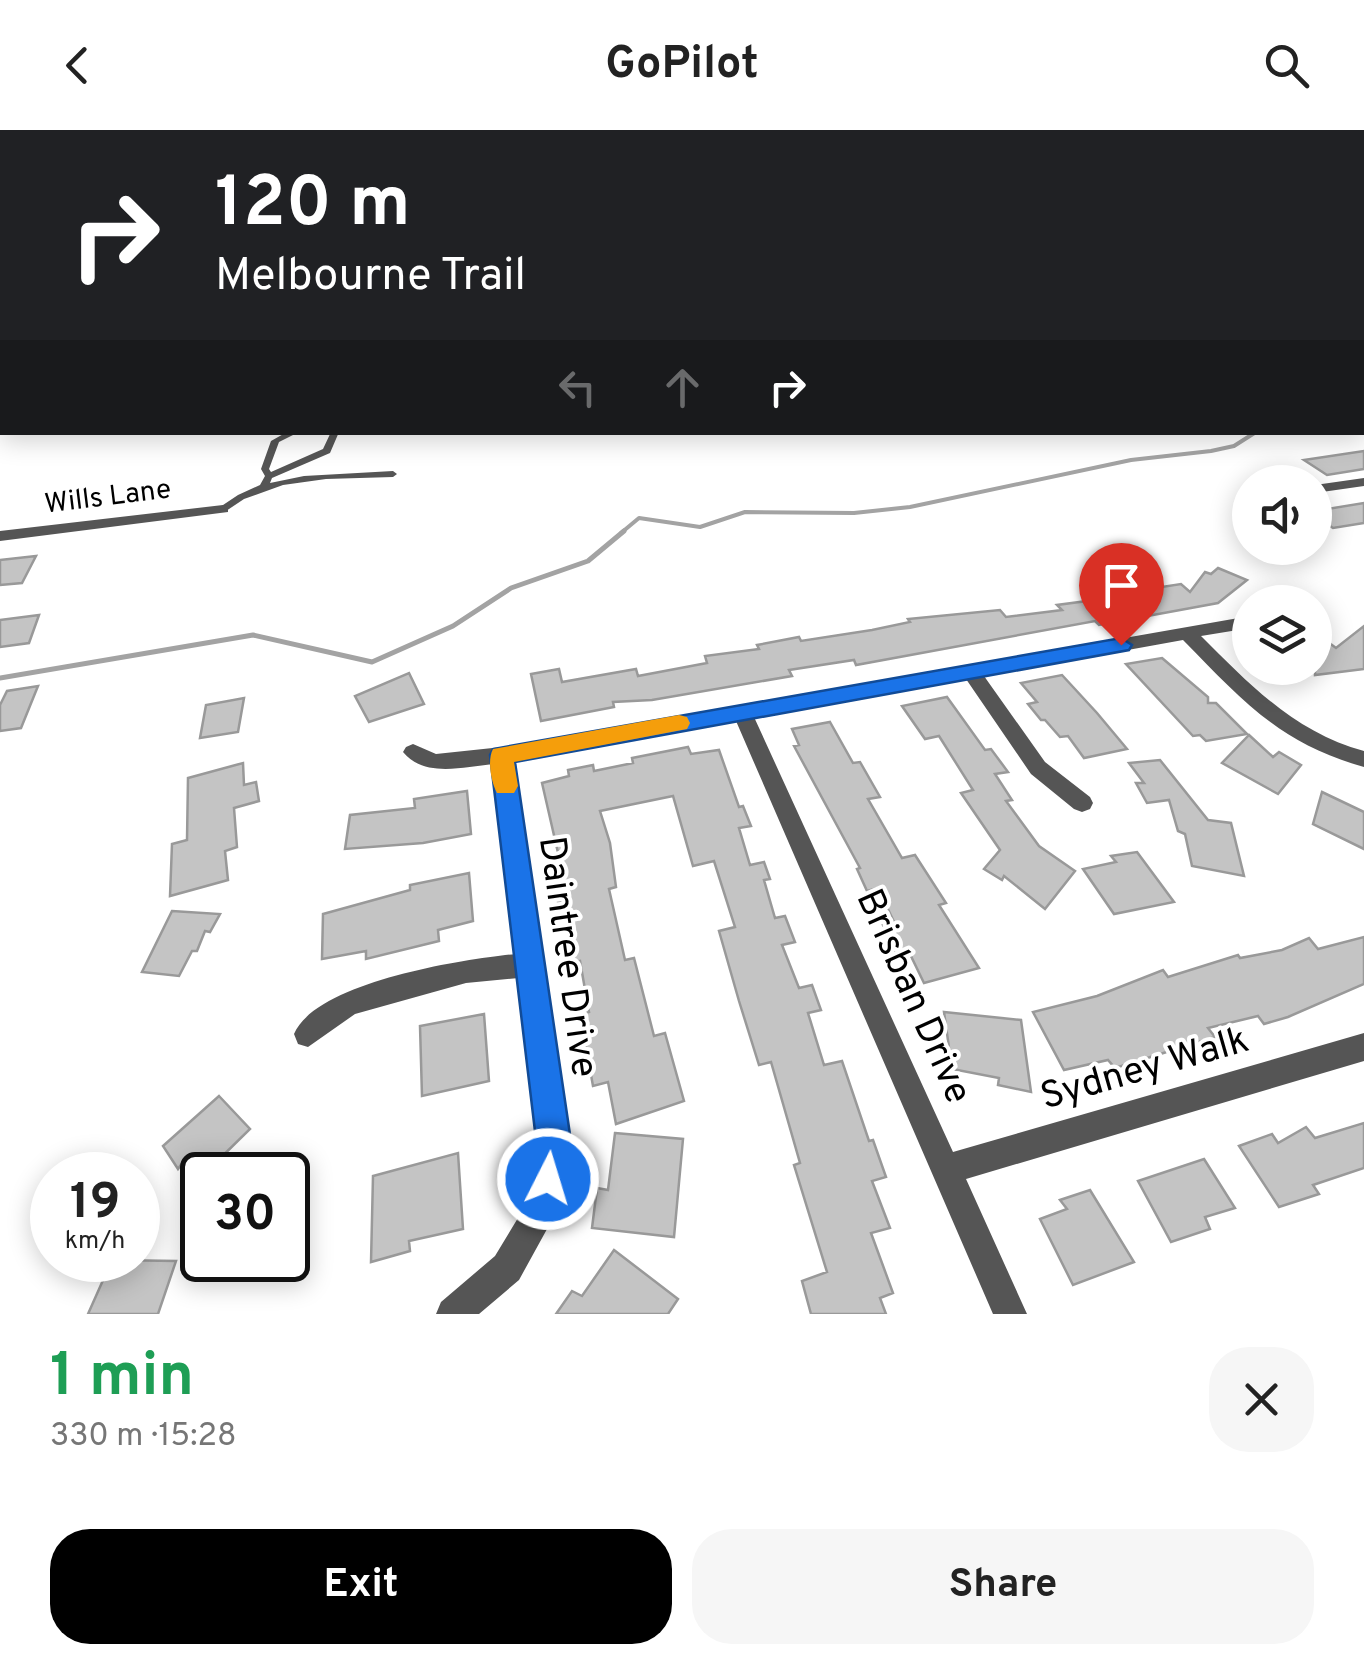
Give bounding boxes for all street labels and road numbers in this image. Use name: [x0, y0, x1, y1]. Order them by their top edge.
street label: Wills Lane: [43, 472, 173, 524]
street label: Daintree Drive: [525, 833, 607, 1081]
street label: Brisban Drive: [843, 882, 981, 1112]
street label: Sydney Walk: [1035, 1017, 1255, 1123]

